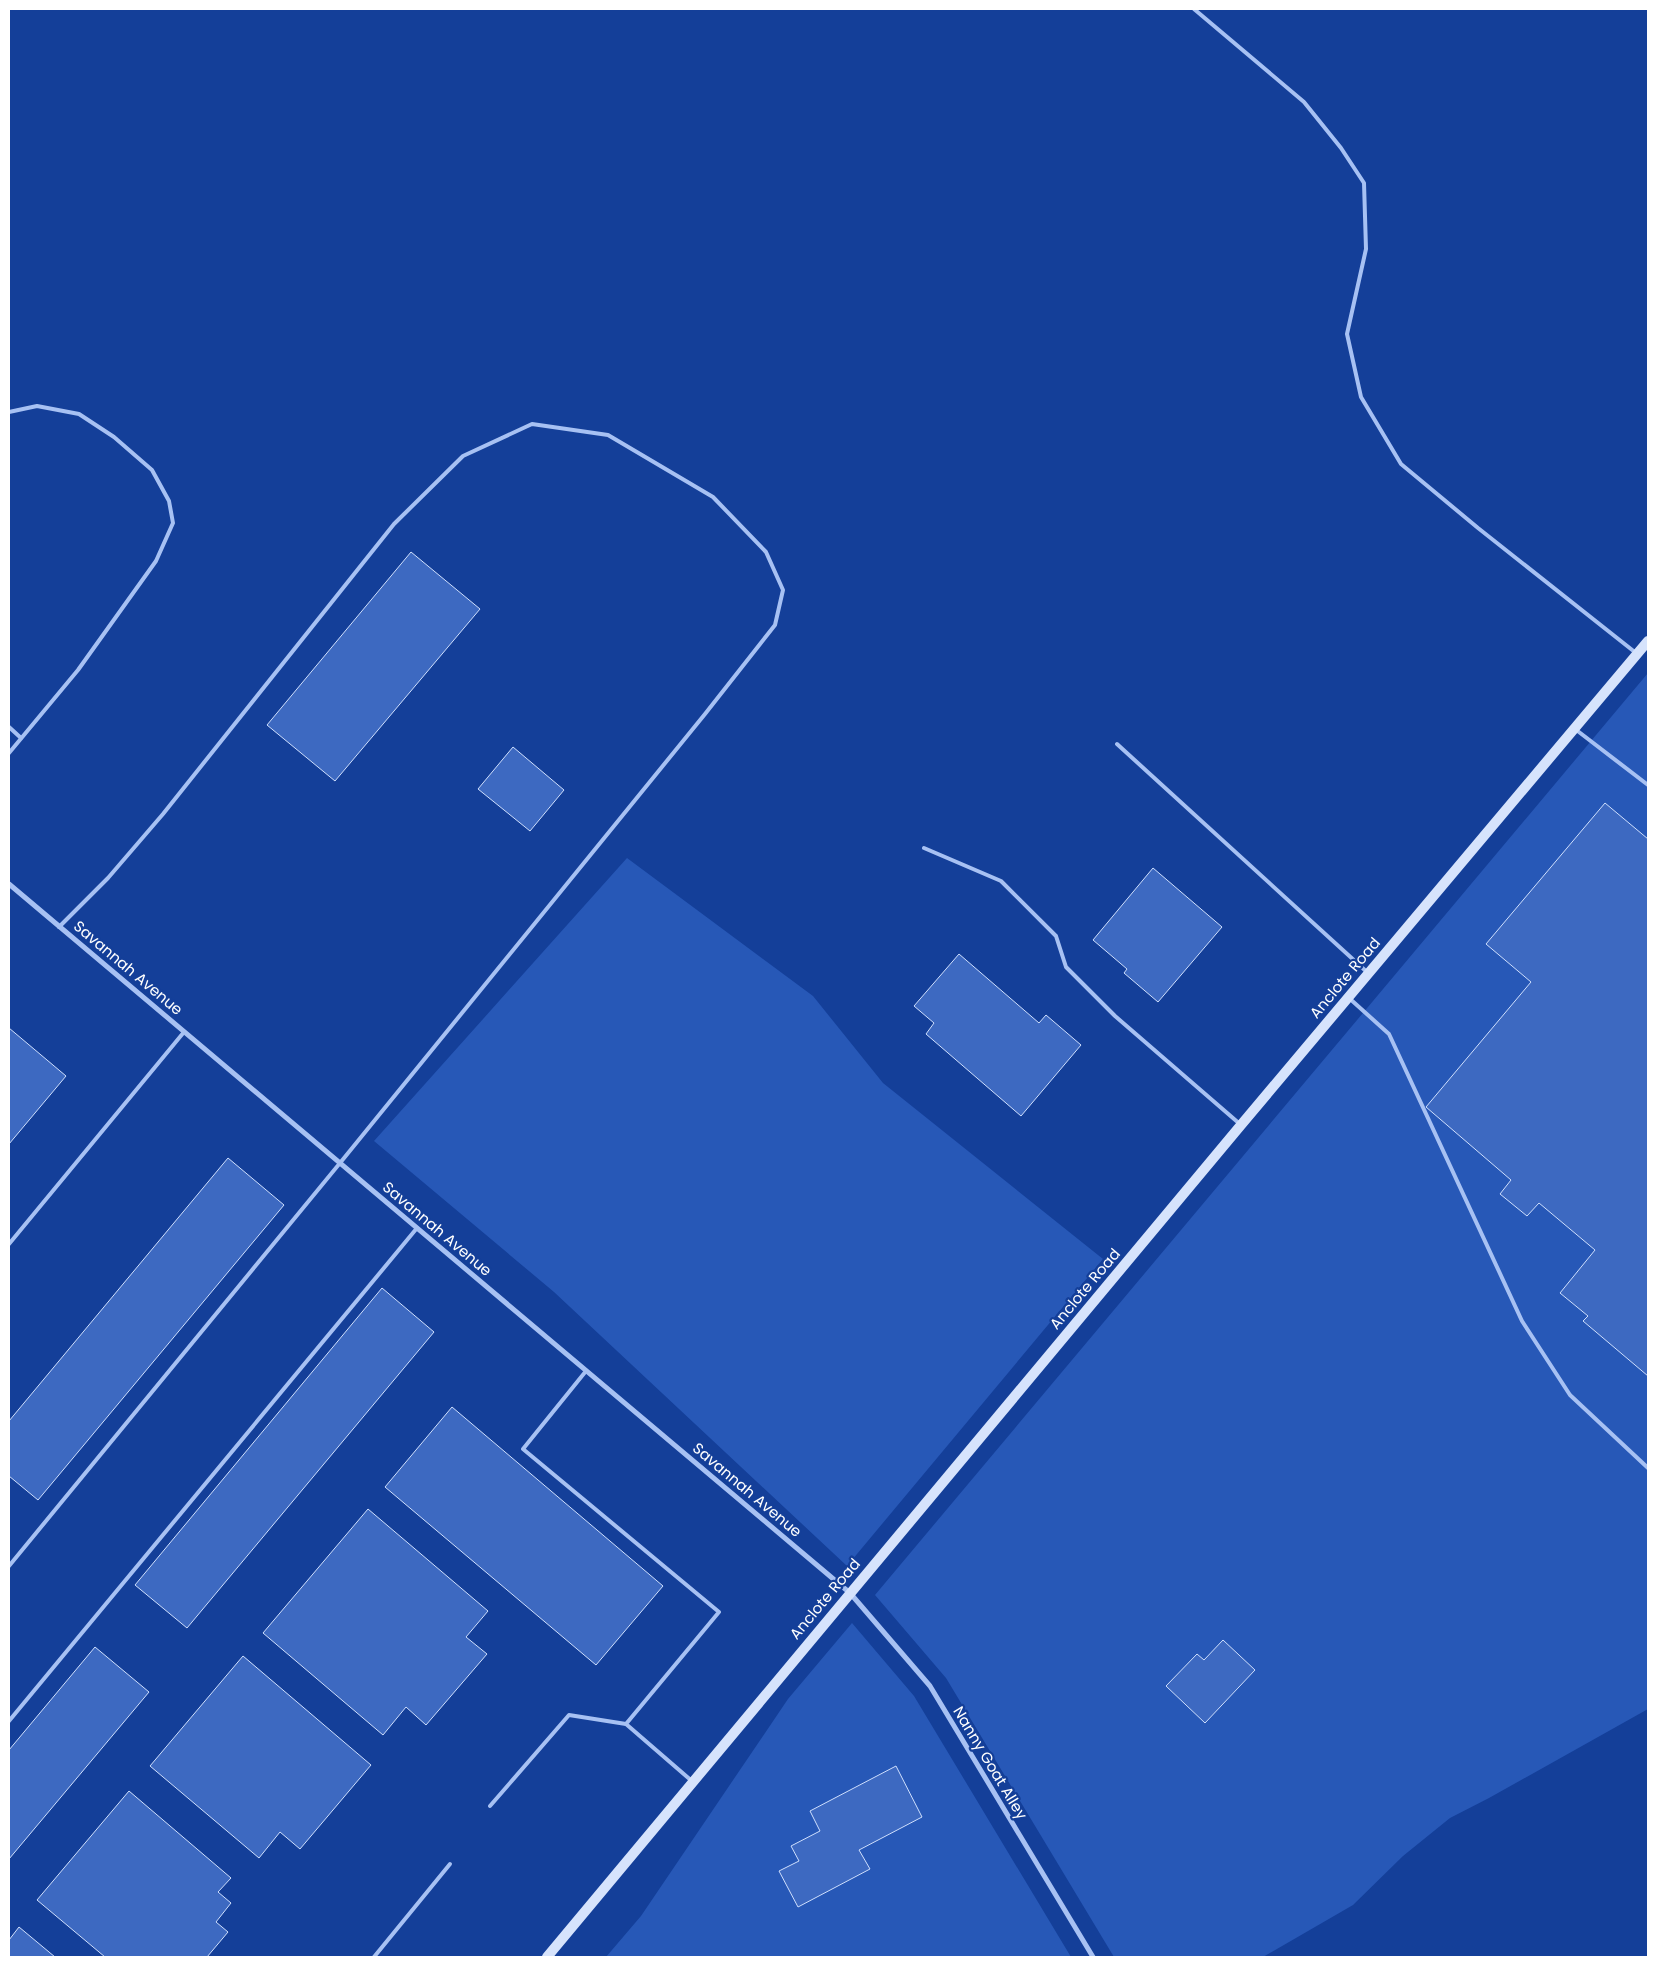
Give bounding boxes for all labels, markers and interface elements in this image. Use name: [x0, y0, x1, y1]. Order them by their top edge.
street label: Savannah Avenue: [69, 916, 187, 1020]
street label: Anclote Road: [1304, 933, 1385, 1023]
street label: Savannah Avenue: [378, 1177, 496, 1281]
street label: Anclote Road: [1044, 1244, 1125, 1334]
street label: Savannah Avenue: [688, 1438, 806, 1542]
street label: Anclote Road: [784, 1554, 865, 1644]
street label: Nanny Goat Alley: [948, 1702, 1033, 1824]

